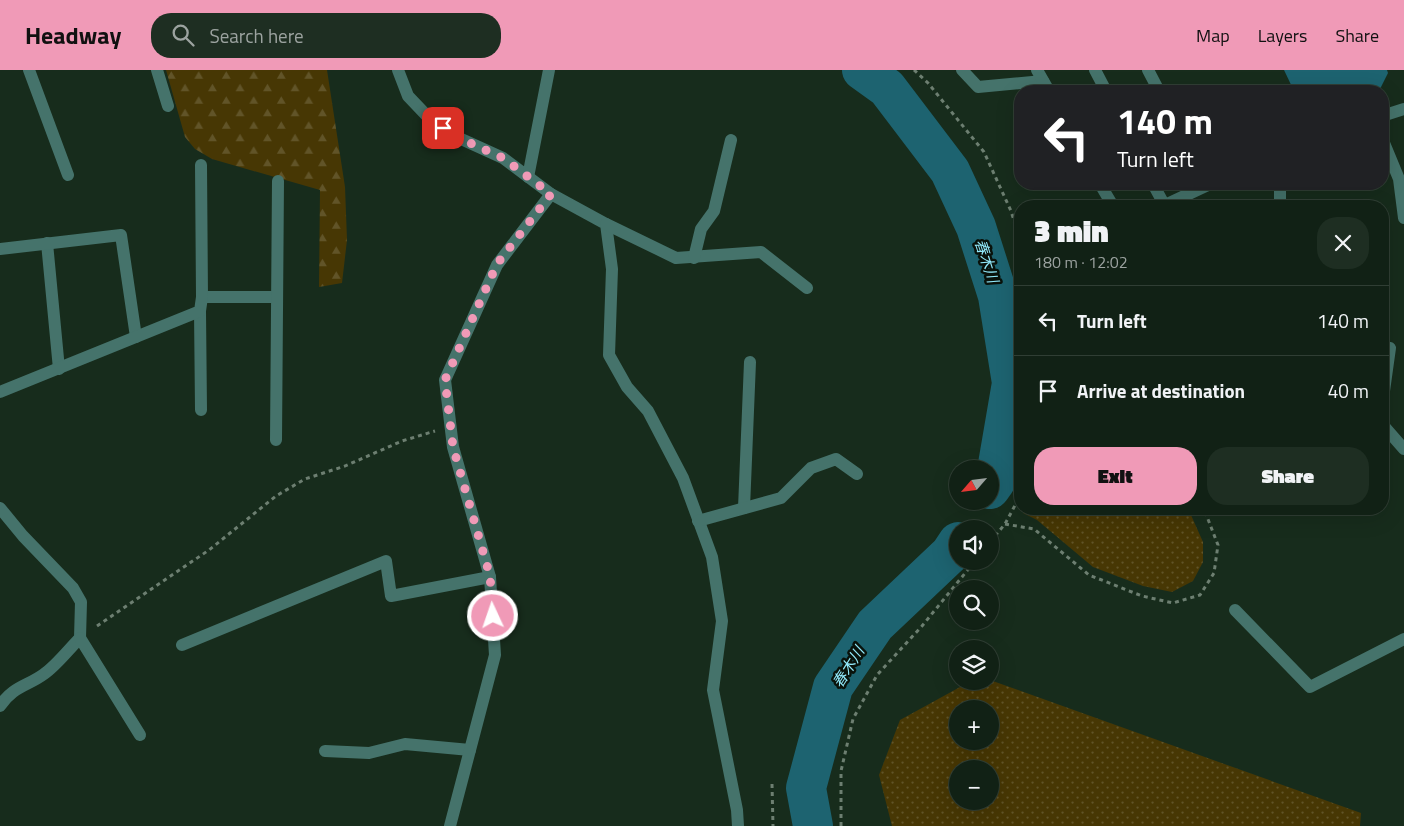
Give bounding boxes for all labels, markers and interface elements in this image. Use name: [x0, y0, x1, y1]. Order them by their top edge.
search box: [151, 13, 501, 58]
text: Headway: [25, 17, 121, 53]
icon: search: [169, 21, 197, 49]
text: Search here: [209, 21, 304, 50]
text: Map: [1196, 22, 1230, 49]
text: Layers: [1258, 22, 1307, 49]
text: Share: [1335, 22, 1379, 49]
text: 140 m: [1117, 94, 1213, 148]
icon: left: [1034, 105, 1099, 170]
pin: [422, 107, 464, 149]
icon: arrive: [429, 114, 457, 142]
text: Turn left: [1117, 142, 1194, 176]
text: 3 min: [1034, 208, 1109, 254]
button: close: [1317, 217, 1369, 269]
water label: 春木川: [969, 236, 1006, 288]
text: 180 m · 12:02: [1034, 250, 1128, 274]
text: Turn left: [1077, 306, 1147, 335]
text: 140 m: [1317, 306, 1369, 335]
icon: left: [1034, 307, 1062, 335]
text: Arrive at destination: [1077, 376, 1245, 405]
text: 40 m: [1328, 376, 1369, 405]
icon: arrive: [1034, 377, 1062, 405]
button: Exit: [1034, 447, 1197, 505]
button: Share: [1207, 447, 1369, 505]
north arrow: [949, 460, 999, 510]
map controls: [949, 460, 999, 810]
button: sound: [949, 520, 999, 570]
button: search: [949, 580, 999, 630]
position arrow: [466, 589, 518, 641]
water label: 春木川: [826, 640, 871, 692]
button: layers: [949, 640, 999, 690]
button: +: [949, 700, 999, 750]
button: −: [949, 760, 999, 810]

